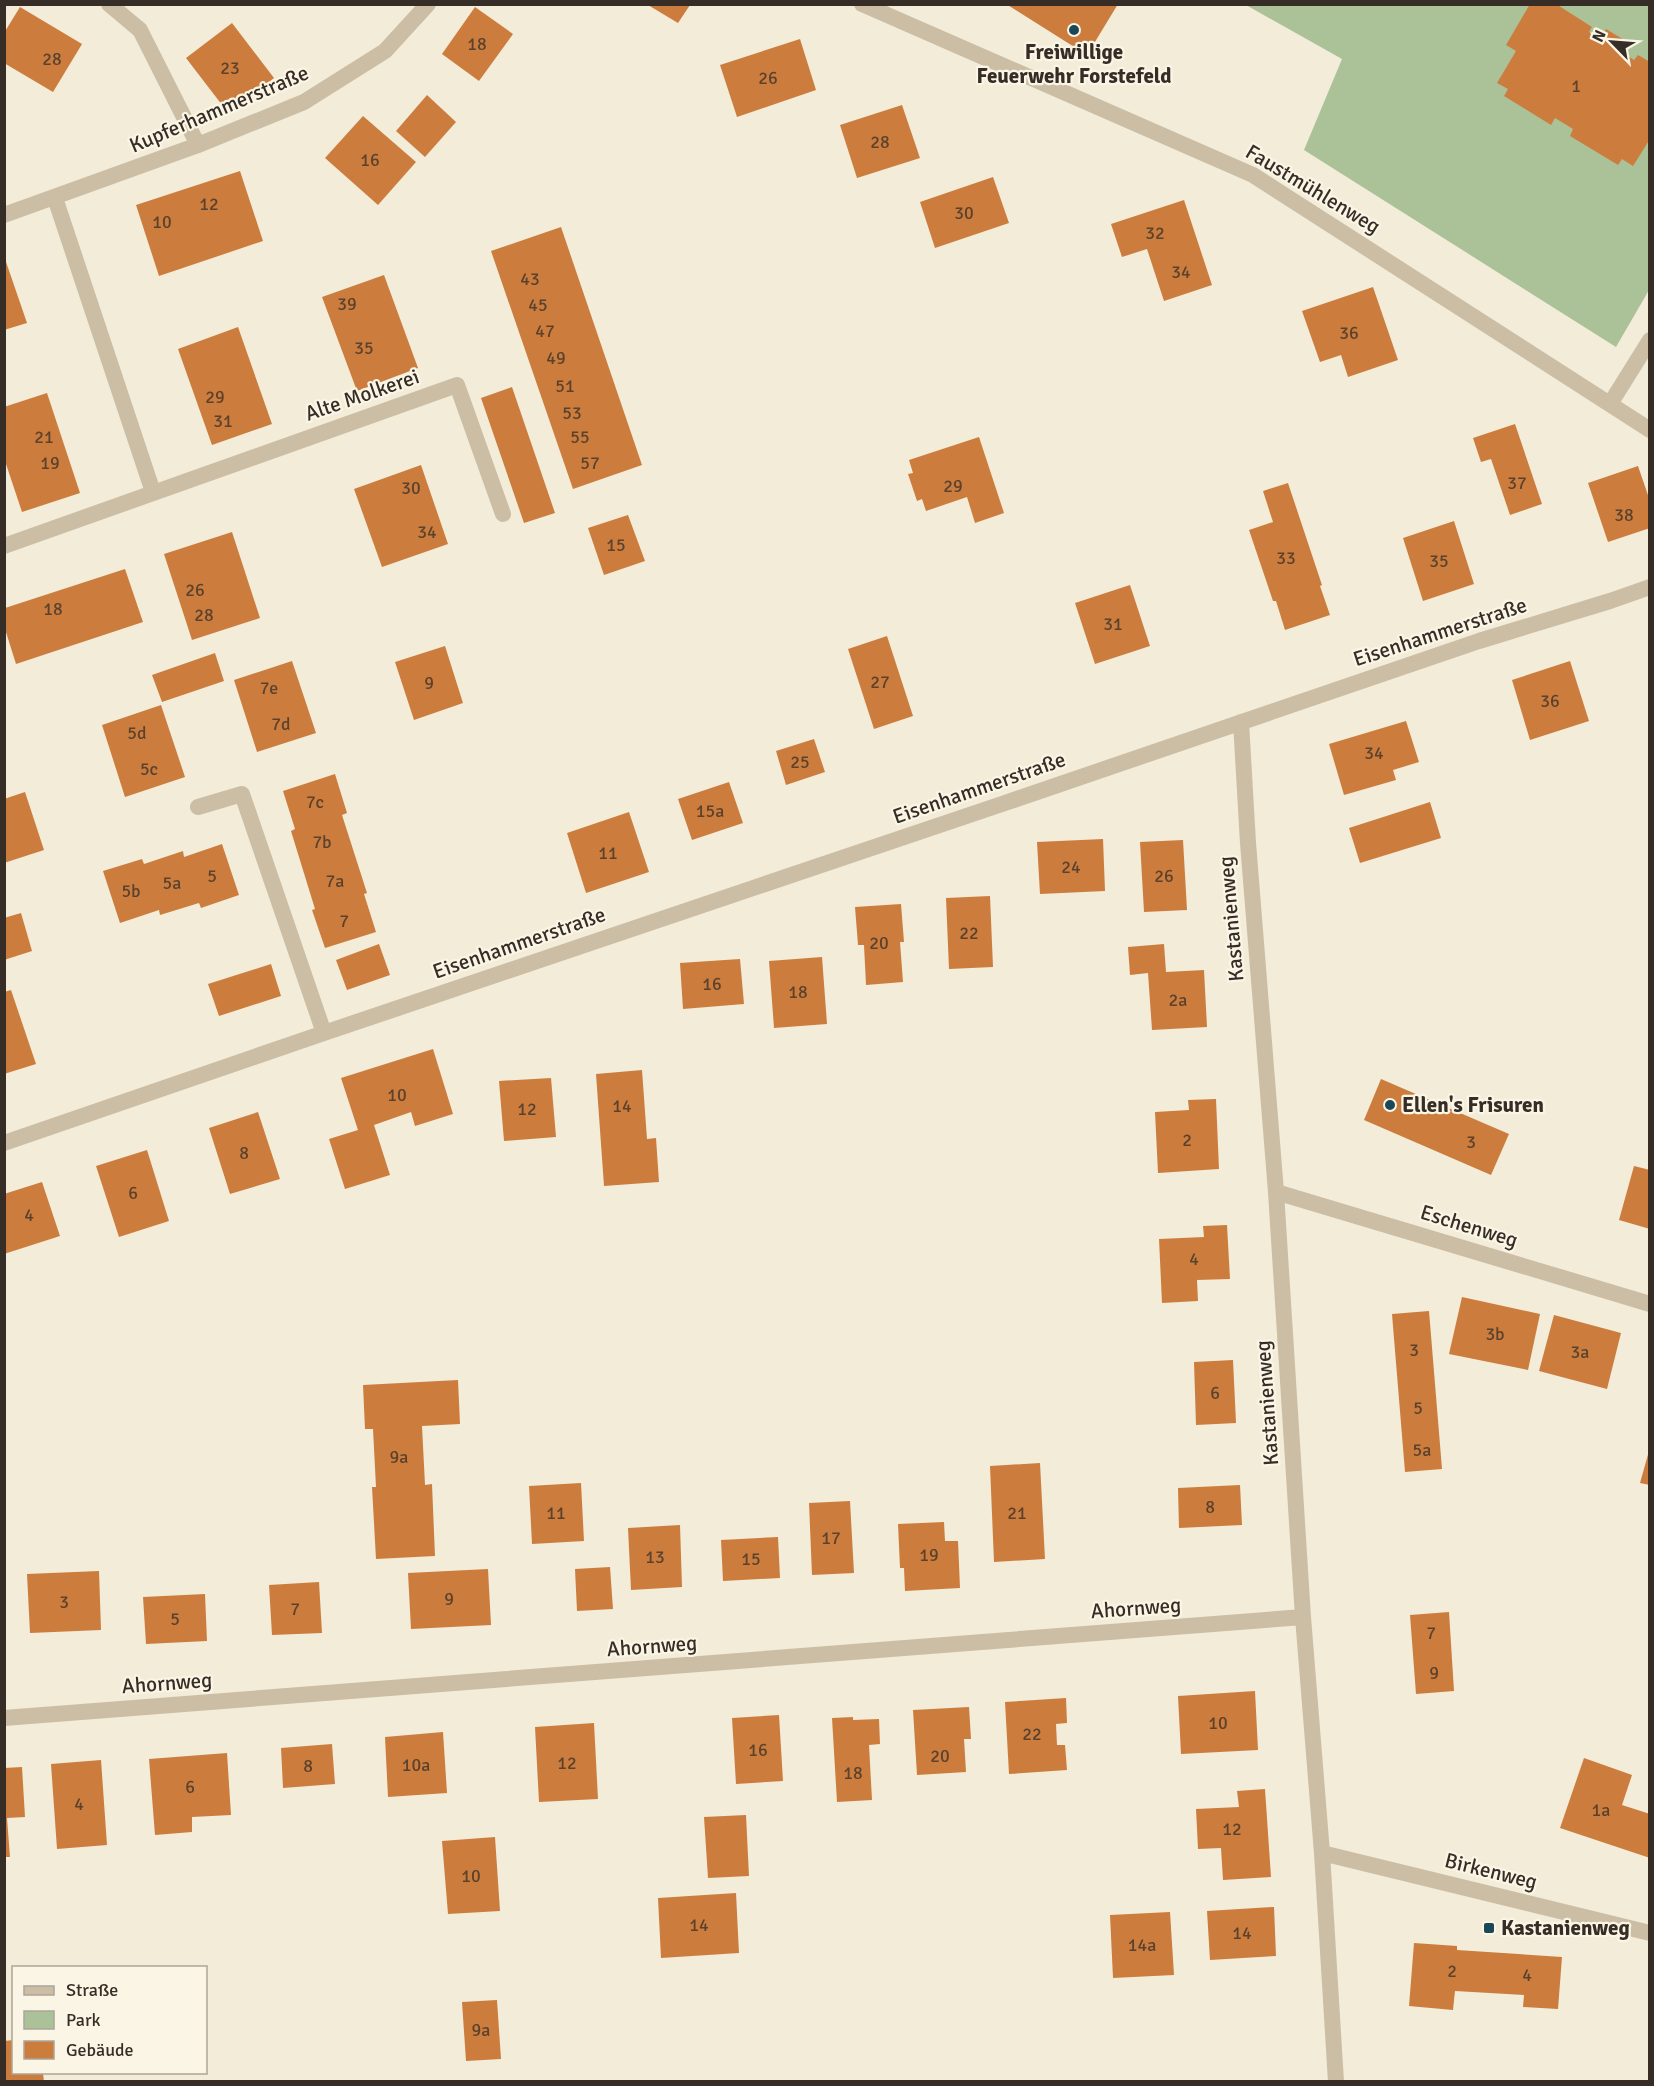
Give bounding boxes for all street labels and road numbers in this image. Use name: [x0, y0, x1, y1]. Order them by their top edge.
street label: Kupferhammerstraße: [126, 60, 312, 158]
street label: Faustmühlenweg: [1241, 139, 1385, 239]
street label: Alte Molkerei: [302, 363, 422, 427]
street label: Eisenhammerstraße: [1350, 592, 1530, 672]
street label: Eisenhammerstraße: [889, 746, 1069, 830]
street label: Kastanienweg: [1213, 855, 1249, 983]
street label: Eisenhammerstraße: [429, 901, 609, 985]
street label: Eschenweg: [1417, 1199, 1521, 1253]
street label: Kastanienweg: [1250, 1339, 1284, 1467]
street label: Ahornweg: [1090, 1592, 1182, 1624]
street label: Ahornweg: [606, 1630, 698, 1662]
street label: Ahornweg: [121, 1667, 213, 1699]
street label: Birkenweg: [1442, 1847, 1540, 1895]

